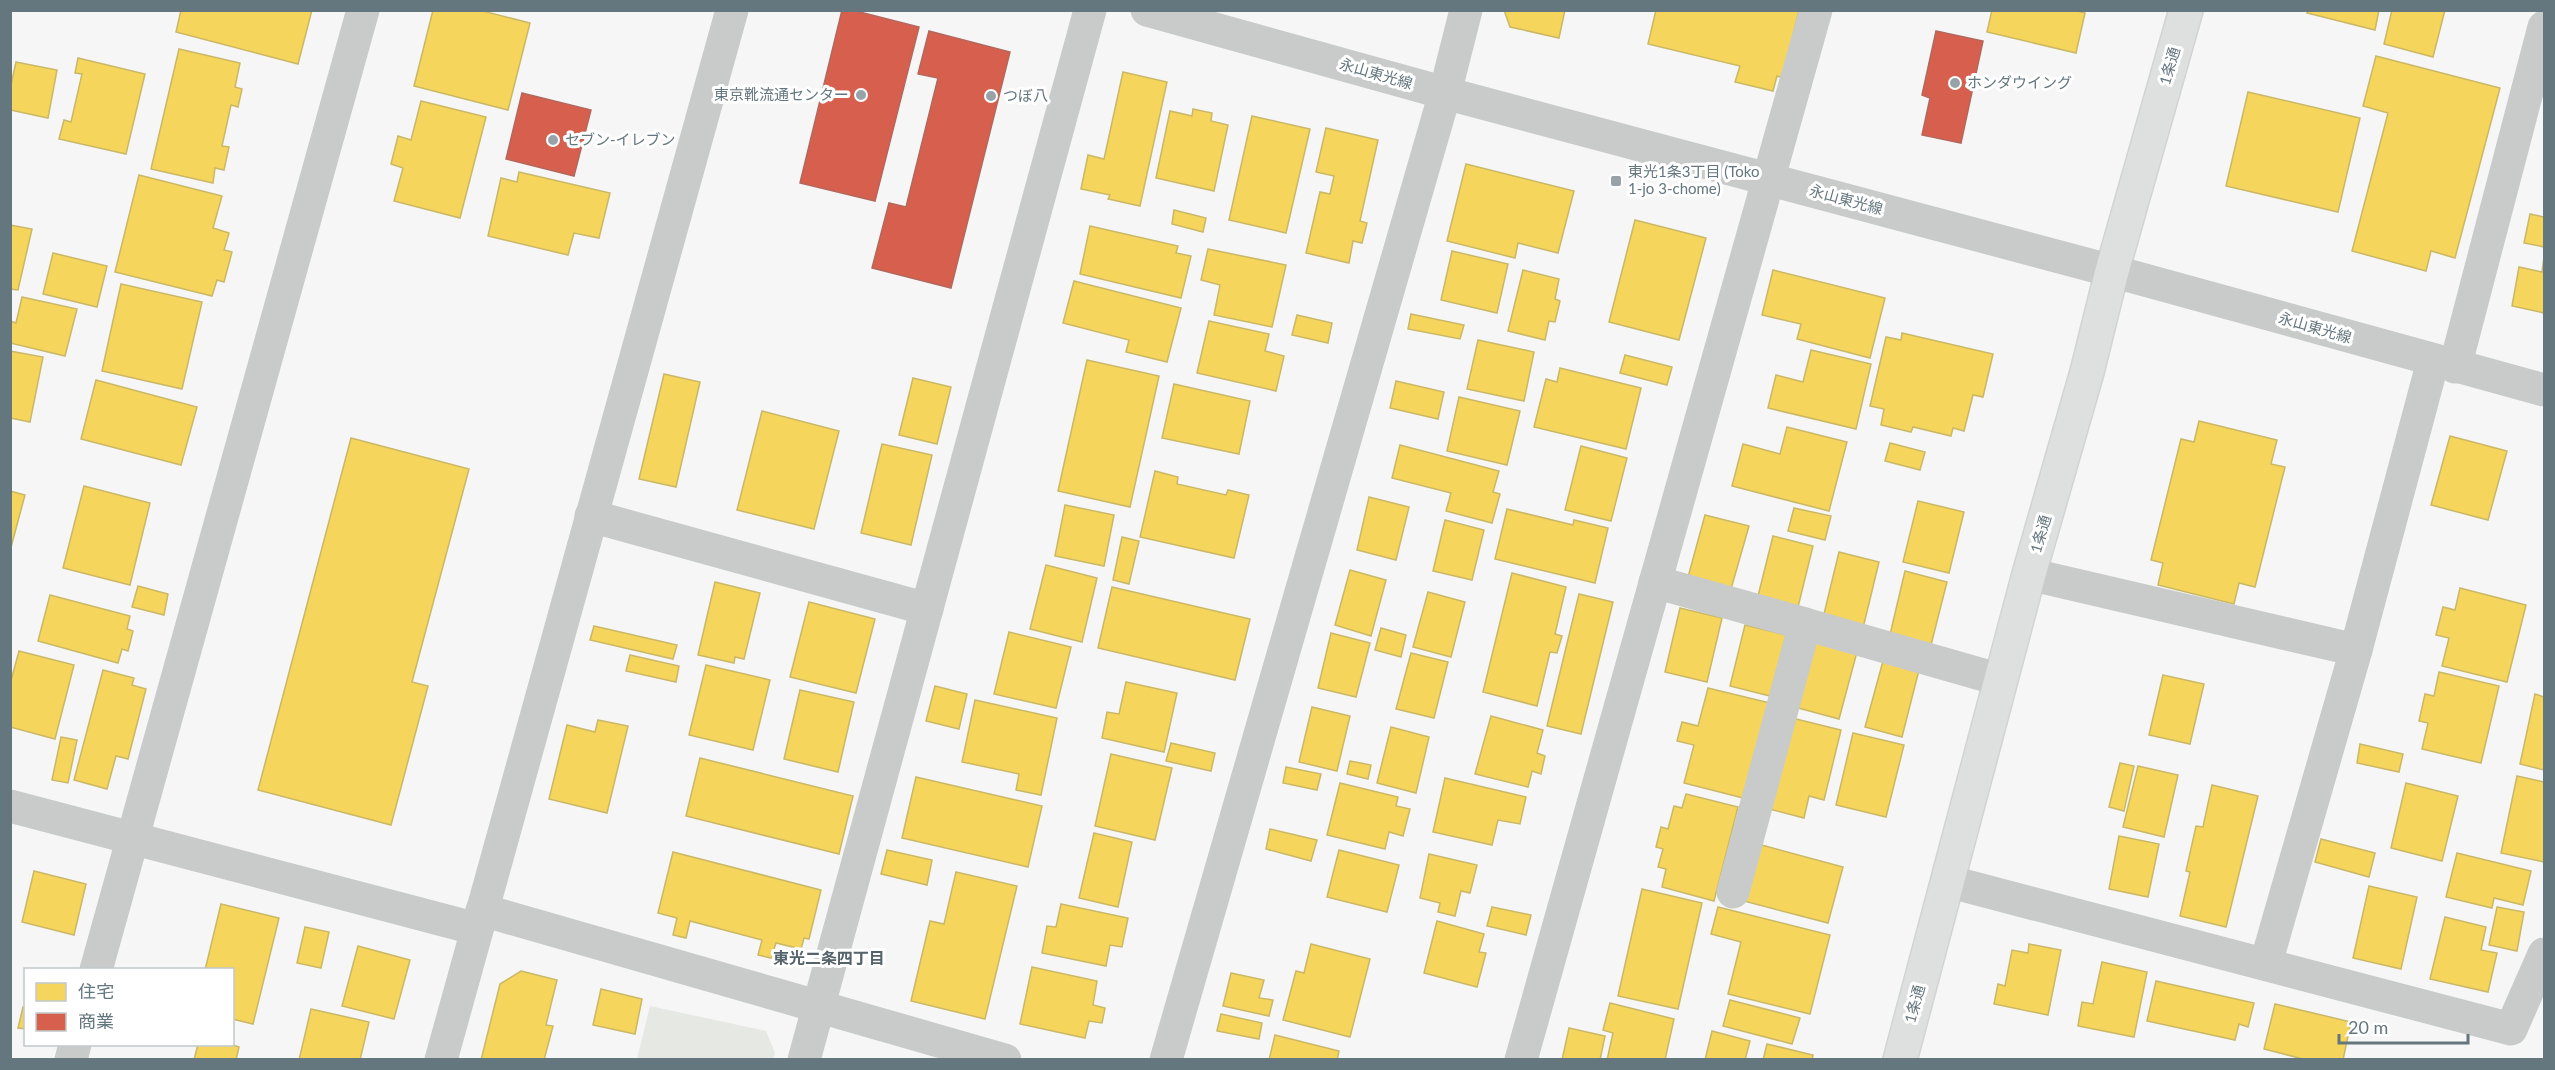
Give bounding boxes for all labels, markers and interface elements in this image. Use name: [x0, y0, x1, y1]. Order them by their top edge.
street label: 1条通: [2155, 45, 2183, 87]
street label: 永山東光線: [1338, 54, 1415, 92]
place label: ホンダウイング: [1967, 73, 2072, 91]
marker: ホンダウイング: [1948, 76, 1962, 90]
place label: 東京靴流通センター: [714, 85, 849, 103]
place label: つぼ八: [1003, 86, 1048, 104]
marker: 東京靴流通センター: [854, 88, 868, 102]
marker: つぼ八: [984, 89, 998, 103]
place label: セブン-イレブン: [565, 130, 676, 148]
marker: セブン-イレブン: [546, 133, 560, 147]
place label: 東光1条3丁目 (Toko 1-jo 3-chome): [1628, 162, 1759, 197]
marker: 東光1条3丁目 (Toko 1-jo 3-chome): [1609, 174, 1623, 188]
street label: 永山東光線: [1808, 181, 1885, 217]
street label: 永山東光線: [2277, 308, 2354, 346]
street label: 1条通: [2026, 513, 2054, 555]
district label: 東光二条四丁目: [773, 948, 885, 967]
legend: [24, 968, 234, 1046]
text: 住宅: [78, 980, 114, 1002]
street label: 1条通: [1900, 983, 1928, 1025]
scale bar: [2339, 1007, 2468, 1045]
text: 商業: [78, 1010, 114, 1032]
text: 20 m: [2348, 1016, 2388, 1038]

